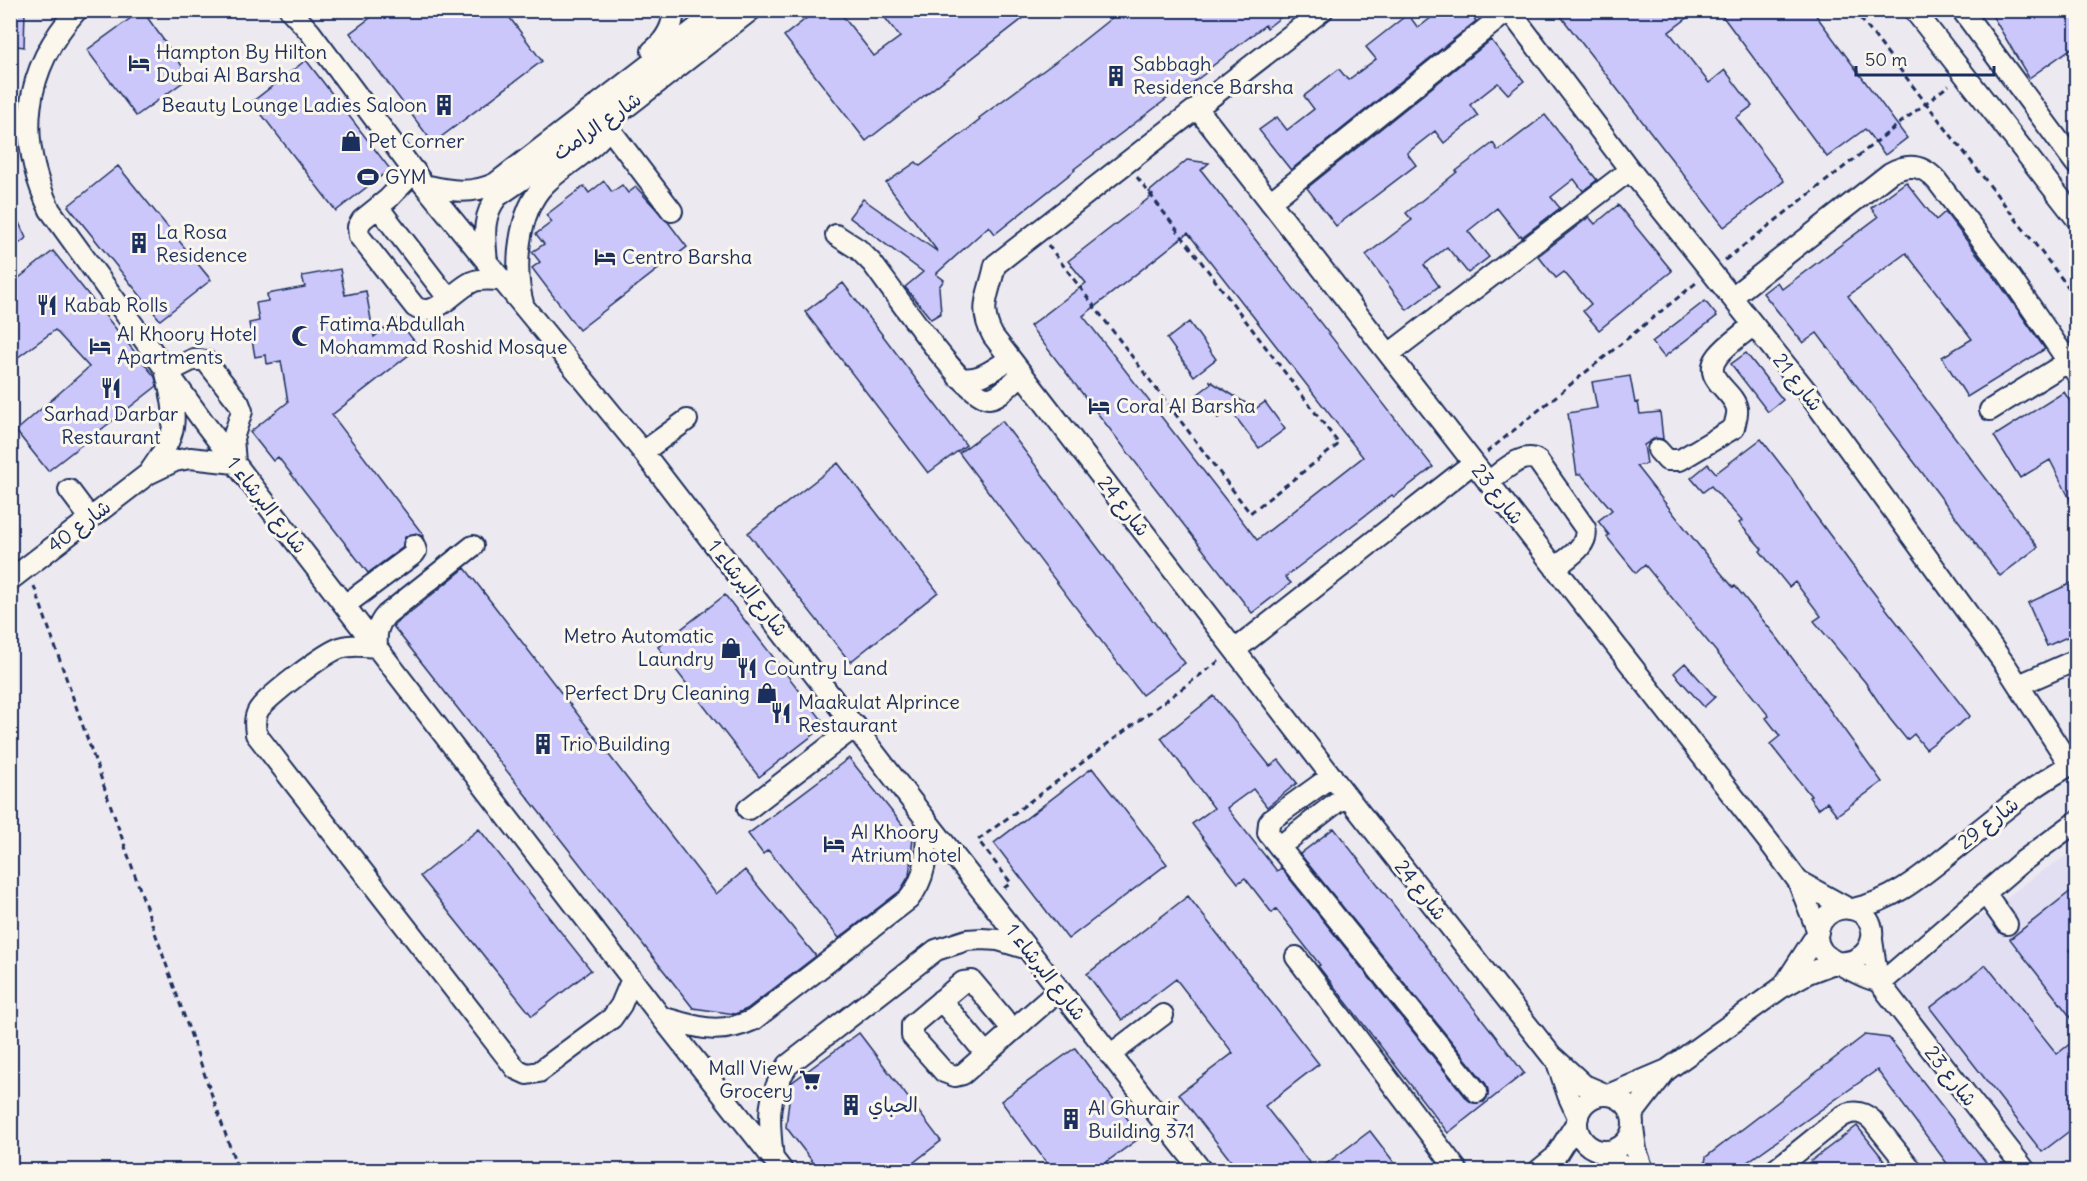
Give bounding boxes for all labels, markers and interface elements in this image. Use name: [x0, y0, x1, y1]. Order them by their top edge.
place label: Hampton By Hilton Dubai Al Barsha: [156, 39, 327, 87]
scale bar: [1856, 39, 1994, 77]
text: 50 m: [1865, 48, 1907, 71]
hotel icon: Hampton By Hilton Dubai Al Barsha: [127, 51, 151, 75]
place label: Sabbagh Residence Barsha: [1133, 51, 1294, 99]
building icon: Sabbagh Residence Barsha: [1104, 64, 1128, 88]
street label: شارع الرامث: [548, 86, 647, 167]
place label: Beauty Lounge Ladies Saloon: [161, 92, 427, 117]
building icon: Beauty Lounge Ladies Saloon: [432, 93, 456, 117]
place label: Pet Corner: [368, 128, 464, 153]
shop icon: Pet Corner: [339, 129, 363, 153]
place label: GYM: [385, 164, 427, 189]
sports icon: GYM: [356, 165, 380, 189]
place label: La Rosa Residence: [156, 219, 247, 267]
building icon: La Rosa Residence: [127, 231, 151, 255]
place label: Centro Barsha: [622, 244, 752, 269]
hotel icon: Centro Barsha: [593, 245, 617, 269]
place label: Kabab Rolls: [64, 292, 168, 317]
restaurant icon: Kabab Rolls: [35, 293, 59, 317]
place label: Fatima Abdullah Mohammad Roshid Mosque: [319, 311, 567, 359]
place label: Al Khoory Hotel Apartments: [117, 321, 257, 369]
mosque icon: Fatima Abdullah Mohammad Roshid Mosque: [290, 324, 314, 348]
hotel icon: Al Khoory Hotel Apartments: [88, 334, 112, 358]
street label: شارع 21: [1766, 348, 1829, 417]
restaurant icon: Sarhad Darbar Restaurant: [99, 376, 123, 400]
place label: Coral Al Barsha: [1116, 393, 1256, 418]
hotel icon: Coral Al Barsha: [1087, 394, 1111, 418]
place label: Sarhad Darbar Restaurant: [44, 401, 178, 449]
street label: شارع البرشاء 1: [220, 451, 313, 559]
street label: شارع 23: [1465, 458, 1530, 530]
street label: شارع 24: [1091, 470, 1156, 542]
street label: شارع 40: [42, 494, 116, 559]
street label: شارع البرشاء 1: [701, 534, 794, 642]
place label: Metro Automatic Laundry: [564, 623, 714, 671]
shop icon: Metro Automatic Laundry: [719, 636, 743, 660]
place label: Country Land: [764, 655, 888, 680]
restaurant icon: Country Land: [735, 656, 759, 680]
place label: Perfect Dry Cleaning: [564, 680, 750, 705]
shop icon: Perfect Dry Cleaning: [755, 681, 779, 705]
place label: Maakulat Alprince Restaurant: [798, 689, 960, 737]
restaurant icon: Maakulat Alprince Restaurant: [769, 701, 793, 725]
place label: Trio Building: [560, 731, 670, 756]
building icon: Trio Building: [531, 732, 555, 756]
street label: شارع 29: [1952, 791, 2024, 856]
place label: Al Khoory Atrium hotel: [851, 819, 961, 867]
hotel icon: Al Khoory Atrium hotel: [822, 832, 846, 856]
street label: شارع 24: [1388, 854, 1453, 926]
street label: شارع البرشاء 1: [999, 918, 1092, 1026]
street label: شارع 23: [1918, 1040, 1983, 1112]
place label: Mall View Grocery: [708, 1055, 793, 1103]
supermarket icon: Mall View Grocery: [798, 1068, 822, 1092]
place label: الحباي: [868, 1092, 918, 1120]
building icon: الحباي: [839, 1093, 863, 1117]
place label: Al Ghurair Building 371: [1088, 1095, 1195, 1143]
building icon: Al Ghurair Building 371: [1059, 1107, 1083, 1131]

